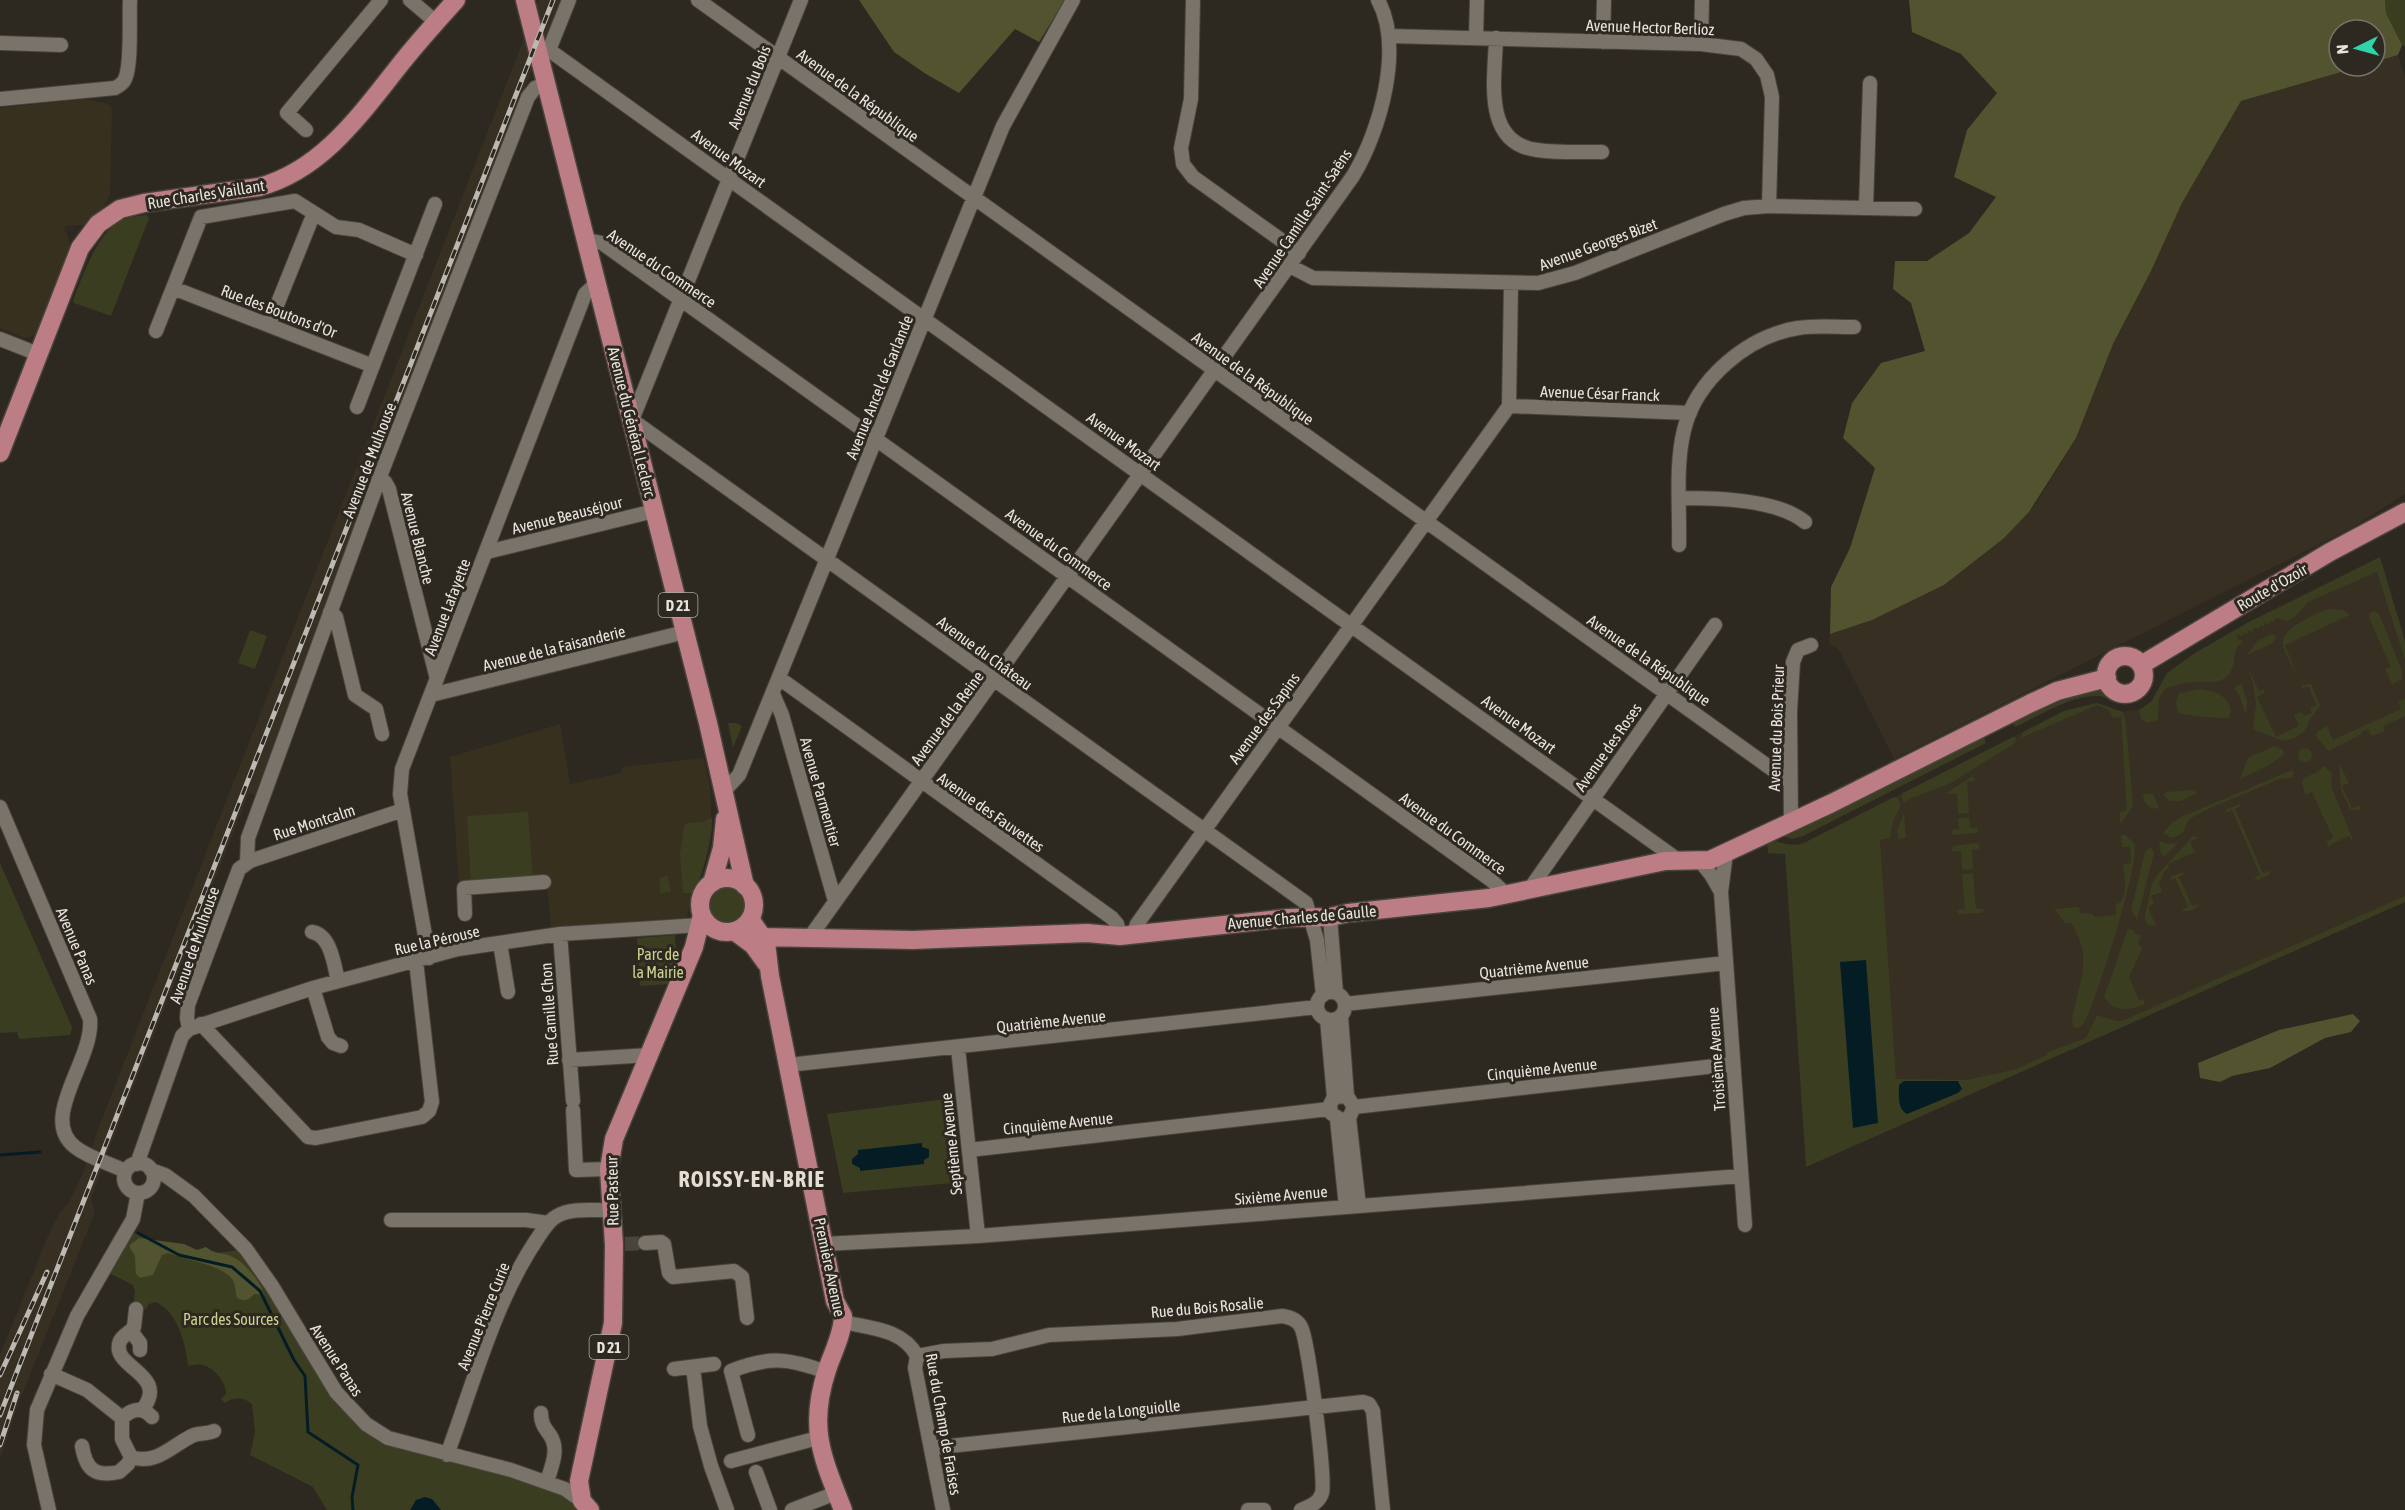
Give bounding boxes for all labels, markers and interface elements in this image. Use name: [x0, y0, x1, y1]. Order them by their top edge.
street label: Avenue Hector Berlioz: [1586, 16, 1715, 38]
north arrow: [2327, 18, 2387, 78]
street label: Avenue du Bois: [724, 42, 774, 131]
text: N: [2333, 44, 2351, 55]
street label: Avenue de la République: [793, 45, 922, 146]
street label: Avenue Mozart: [689, 125, 770, 191]
street label: Avenue Camille Saint-Saëns: [1249, 145, 1355, 291]
street label: Rue Charles Vaillant: [146, 176, 266, 212]
street label: Avenue Georges Bizet: [1537, 214, 1660, 275]
street label: Avenue du Commerce: [604, 225, 720, 311]
street label: Rue des Boutons d'Or: [219, 281, 340, 341]
street label: Avenue Ancel de Garlande: [842, 312, 916, 462]
street label: Avenue de la République: [1188, 328, 1317, 429]
street label: Avenue du Général Leclerc: [605, 345, 659, 499]
street label: Avenue César Franck: [1540, 382, 1660, 404]
street label: Avenue de Mulhouse: [339, 400, 399, 520]
street label: Avenue Mozart: [1084, 408, 1165, 474]
street label: Avenue Blanche: [398, 490, 438, 586]
street label: Avenue Beauséjour: [510, 493, 625, 538]
street label: Avenue du Commerce: [1002, 504, 1116, 594]
street label: Avenue Lafayette: [420, 556, 475, 658]
street label: Route d'Ozoir: [2234, 560, 2311, 614]
road number: D 21: [658, 593, 698, 617]
street label: Avenue de la République: [1583, 611, 1714, 710]
street label: Avenue du Château: [934, 612, 1036, 694]
street label: Avenue de la Faisanderie: [481, 622, 627, 674]
street label: Avenue du Bois Prieur: [1765, 664, 1787, 792]
street label: Avenue de la Reine: [907, 668, 987, 768]
street label: Avenue des Sapins: [1225, 669, 1304, 768]
street label: Avenue Mozart: [1479, 691, 1560, 757]
street label: Avenue des Roses: [1571, 699, 1645, 794]
street label: Avenue Parmentier: [797, 735, 845, 849]
street label: Avenue des Fauvettes: [934, 768, 1048, 856]
street label: Avenue du Commerce: [1396, 788, 1510, 878]
street label: Rue Montcalm: [271, 800, 357, 844]
street label: Avenue de Mulhouse: [166, 884, 222, 1006]
street label: Avenue Charles de Gaulle: [1227, 902, 1377, 932]
street label: Avenue Panas: [53, 905, 101, 988]
street label: Rue la Pérouse: [393, 921, 481, 959]
park label: Parc de la Mairie: [632, 945, 684, 981]
street label: Quatrième Avenue: [1478, 952, 1590, 982]
street label: Rue Camille Chon: [536, 962, 562, 1066]
street label: Quatrième Avenue: [995, 1006, 1107, 1036]
street label: Troisième Avenue: [1703, 1007, 1729, 1111]
street label: Cinquième Avenue: [1486, 1054, 1598, 1085]
street label: Septième Avenue: [937, 1092, 966, 1196]
street label: Cinquième Avenue: [1002, 1108, 1114, 1139]
street label: Rue Pasteur: [602, 1156, 622, 1226]
district label: ROISSY-EN-BRIE: [679, 1166, 825, 1192]
street label: Sixième Avenue: [1234, 1182, 1328, 1208]
street label: Première Avenue: [811, 1216, 849, 1318]
street label: Avenue Pierre Curie: [453, 1260, 513, 1372]
street label: Rue du Bois Rosalie: [1150, 1293, 1264, 1321]
park label: Parc des Sources: [183, 1310, 279, 1328]
street label: Avenue Panas: [307, 1321, 367, 1400]
road number: D 21: [590, 1335, 628, 1359]
street label: Rue du Champ de Fraises: [922, 1352, 965, 1497]
street label: Rue de la Longuiolle: [1061, 1396, 1181, 1427]

